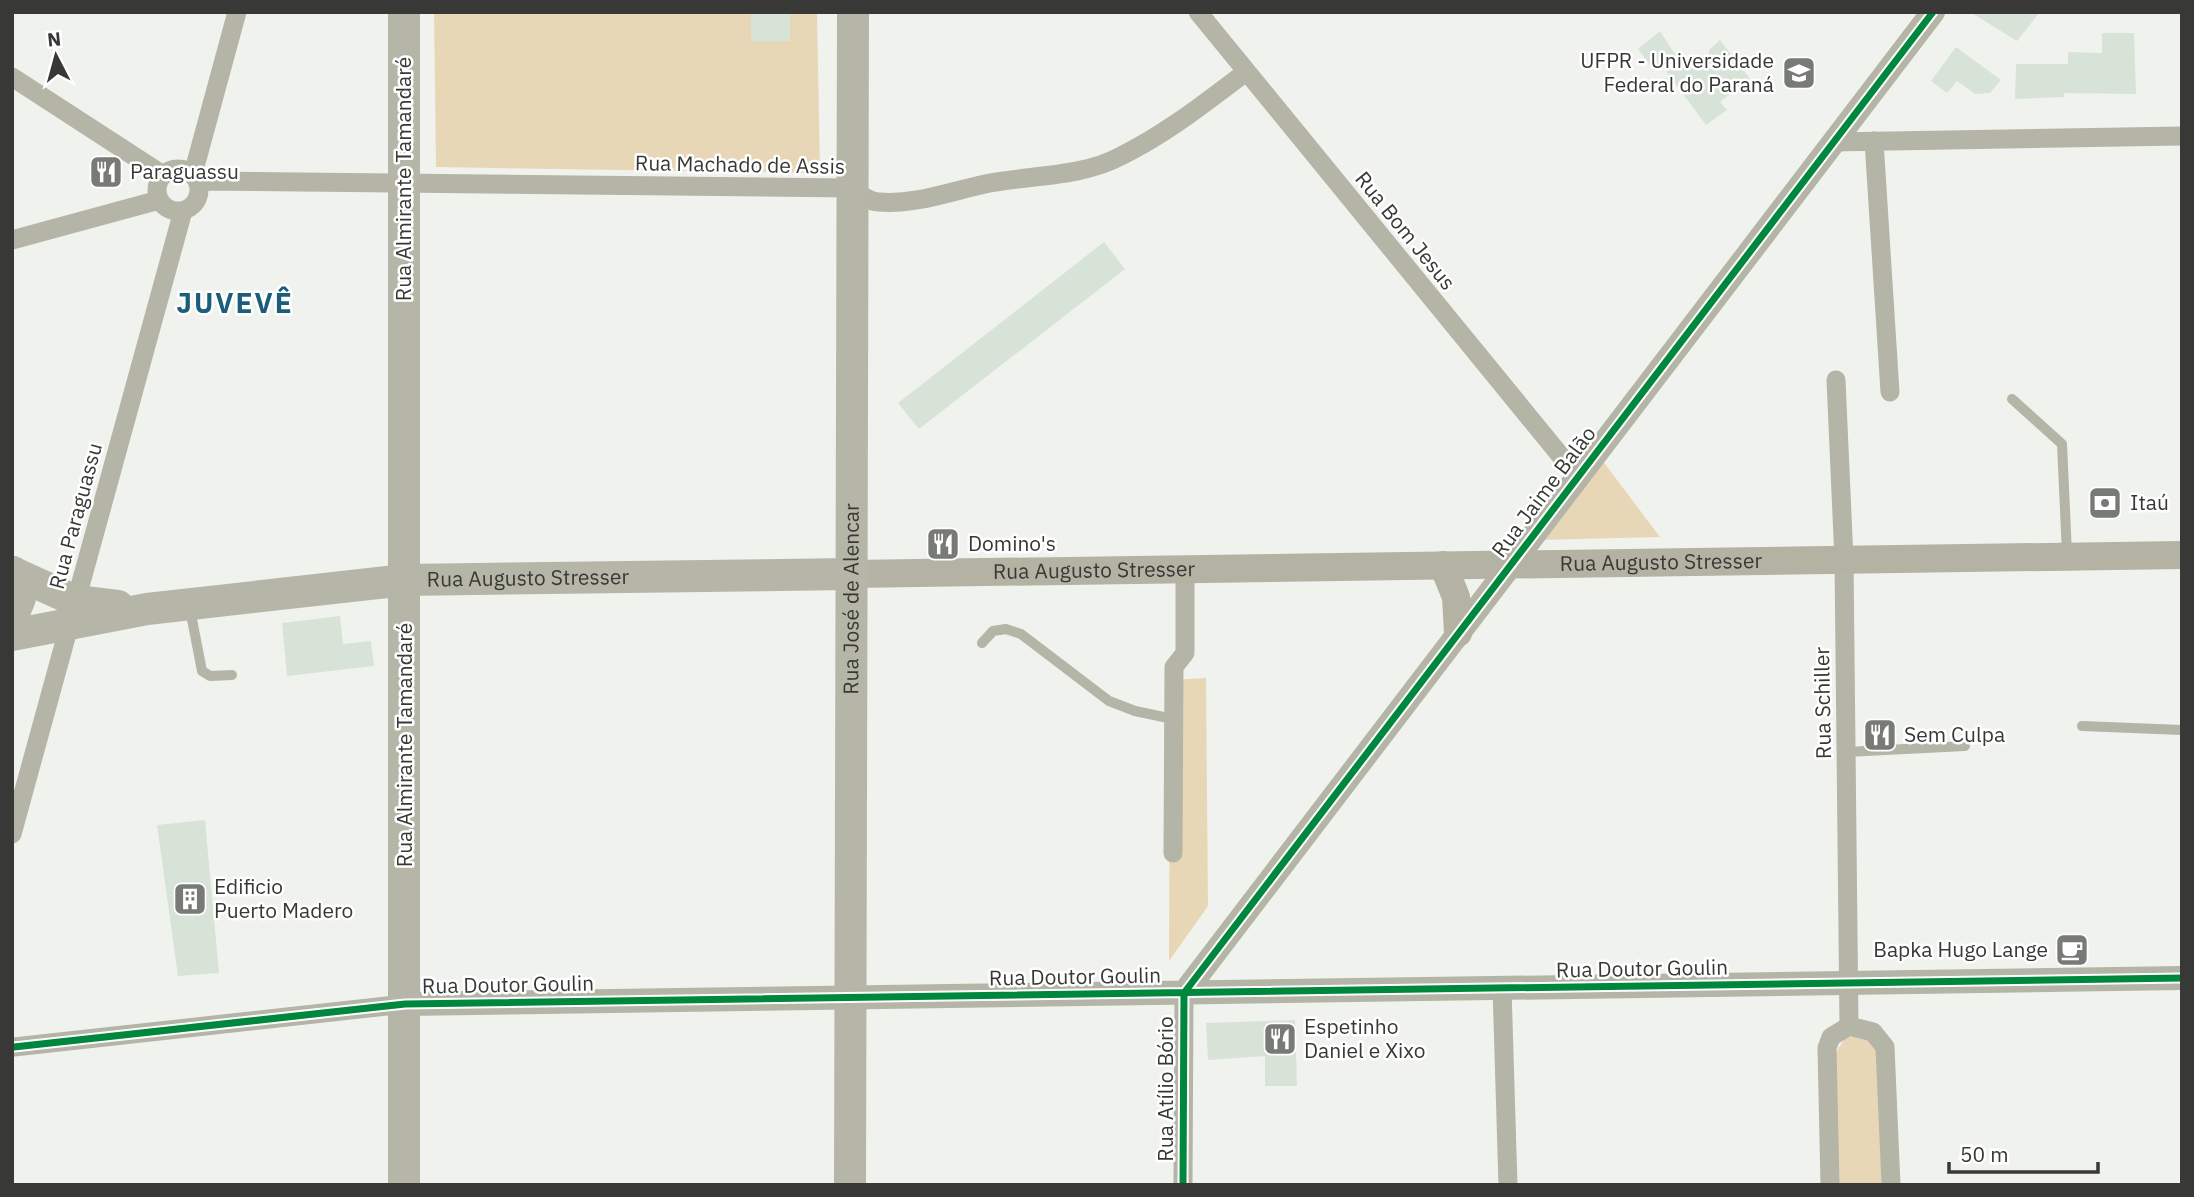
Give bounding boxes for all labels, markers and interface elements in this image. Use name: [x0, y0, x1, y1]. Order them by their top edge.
north arrow: [21, 21, 91, 91]
text: N: [46, 26, 62, 52]
place label: UFPR - Universidade Federal do Paraná: [1580, 46, 1774, 98]
school or university icon: UFPR - Universidade Federal do Paraná: [1780, 54, 1818, 92]
street label: Rua Almirante Tamandaré: [389, 57, 417, 301]
street label: Rua Machado de Assis: [635, 148, 845, 180]
restaurant icon: Paraguassu: [87, 153, 125, 191]
place label: Paraguassu: [130, 157, 239, 185]
street label: Rua Bom Jesus: [1349, 165, 1462, 295]
district label: JUVEVÊ: [176, 284, 294, 321]
street label: Rua Jaime Balão: [1485, 420, 1602, 563]
street label: Rua Paraguassu: [42, 439, 108, 592]
bank icon: Itaú: [2086, 484, 2124, 522]
place label: Itaú: [2130, 488, 2169, 516]
street label: Rua José de Alencar: [836, 503, 865, 695]
restaurant icon: Domino's: [924, 525, 962, 563]
place label: Domino's: [968, 529, 1056, 557]
street label: Rua Augusto Stresser: [1560, 546, 1763, 577]
street label: Rua Augusto Stresser: [993, 554, 1196, 585]
street label: Rua Augusto Stresser: [427, 562, 630, 593]
street label: Rua Almirante Tamandaré: [390, 623, 418, 867]
street label: Rua Schiller: [1807, 646, 1837, 759]
restaurant icon: Sem Culpa: [1861, 716, 1899, 754]
place label: Sem Culpa: [1904, 720, 2005, 748]
place label: Edificio Puerto Madero: [214, 872, 353, 924]
building icon: Edificio Puerto Madero: [171, 880, 209, 918]
cafe icon: Bapka Hugo Lange: [2053, 931, 2091, 969]
place label: Bapka Hugo Lange: [1873, 935, 2048, 963]
street label: Rua Doutor Goulin: [1556, 952, 1728, 984]
street label: Rua Doutor Goulin: [989, 960, 1161, 992]
street label: Rua Doutor Goulin: [422, 968, 594, 1000]
place label: Espetinho Daniel e Xixo: [1304, 1012, 1425, 1064]
street label: Rua Atílio Bório: [1151, 1016, 1179, 1162]
restaurant icon: Espetinho Daniel e Xixo: [1261, 1020, 1299, 1058]
scale bar: [1949, 1130, 2098, 1174]
text: 50 m: [1960, 1140, 2009, 1168]

